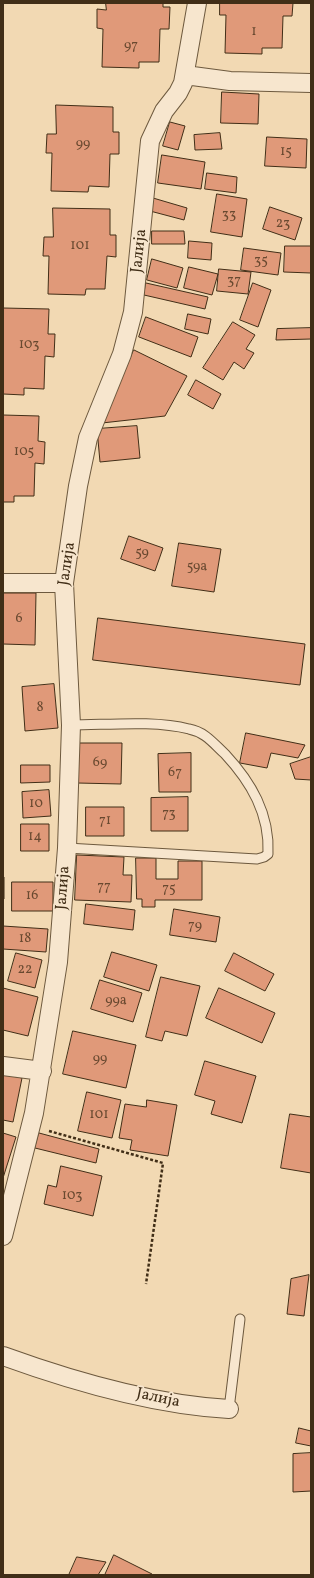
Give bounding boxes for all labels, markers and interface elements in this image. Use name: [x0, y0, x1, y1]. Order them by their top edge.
house number: 1: [251, 24, 257, 40]
house number: 97: [124, 38, 138, 54]
house number: 99: [76, 136, 90, 152]
house number: 15: [280, 144, 292, 160]
house number: 33: [222, 207, 236, 223]
house number: 23: [276, 216, 290, 232]
street label: Јалија: [128, 228, 152, 274]
house number: 101: [70, 238, 90, 254]
house number: 35: [254, 253, 268, 269]
house number: 37: [227, 273, 241, 289]
house number: 103: [19, 337, 39, 353]
house number: 105: [14, 444, 34, 460]
street label: Јалија: [55, 541, 81, 587]
house number: 59: [135, 545, 149, 561]
house number: 59a: [187, 559, 207, 575]
house number: 6: [15, 611, 23, 627]
house number: 8: [36, 700, 44, 716]
house number: 69: [93, 755, 107, 771]
house number: 67: [168, 765, 182, 781]
house number: 10: [29, 796, 43, 812]
house number: 73: [162, 806, 176, 822]
house number: 71: [99, 813, 111, 829]
house number: 14: [28, 829, 42, 845]
street label: Јалија: [53, 865, 75, 911]
house number: 77: [97, 879, 111, 895]
house number: 75: [162, 881, 176, 897]
house number: 16: [26, 888, 38, 904]
house number: 79: [188, 918, 202, 934]
house number: 18: [19, 931, 31, 947]
house number: 22: [17, 962, 33, 978]
house number: 99a: [105, 993, 127, 1009]
house number: 99: [93, 1051, 107, 1067]
house number: 101: [89, 1107, 109, 1123]
house number: 103: [62, 1188, 82, 1204]
street label: Јалија: [134, 1385, 182, 1413]

